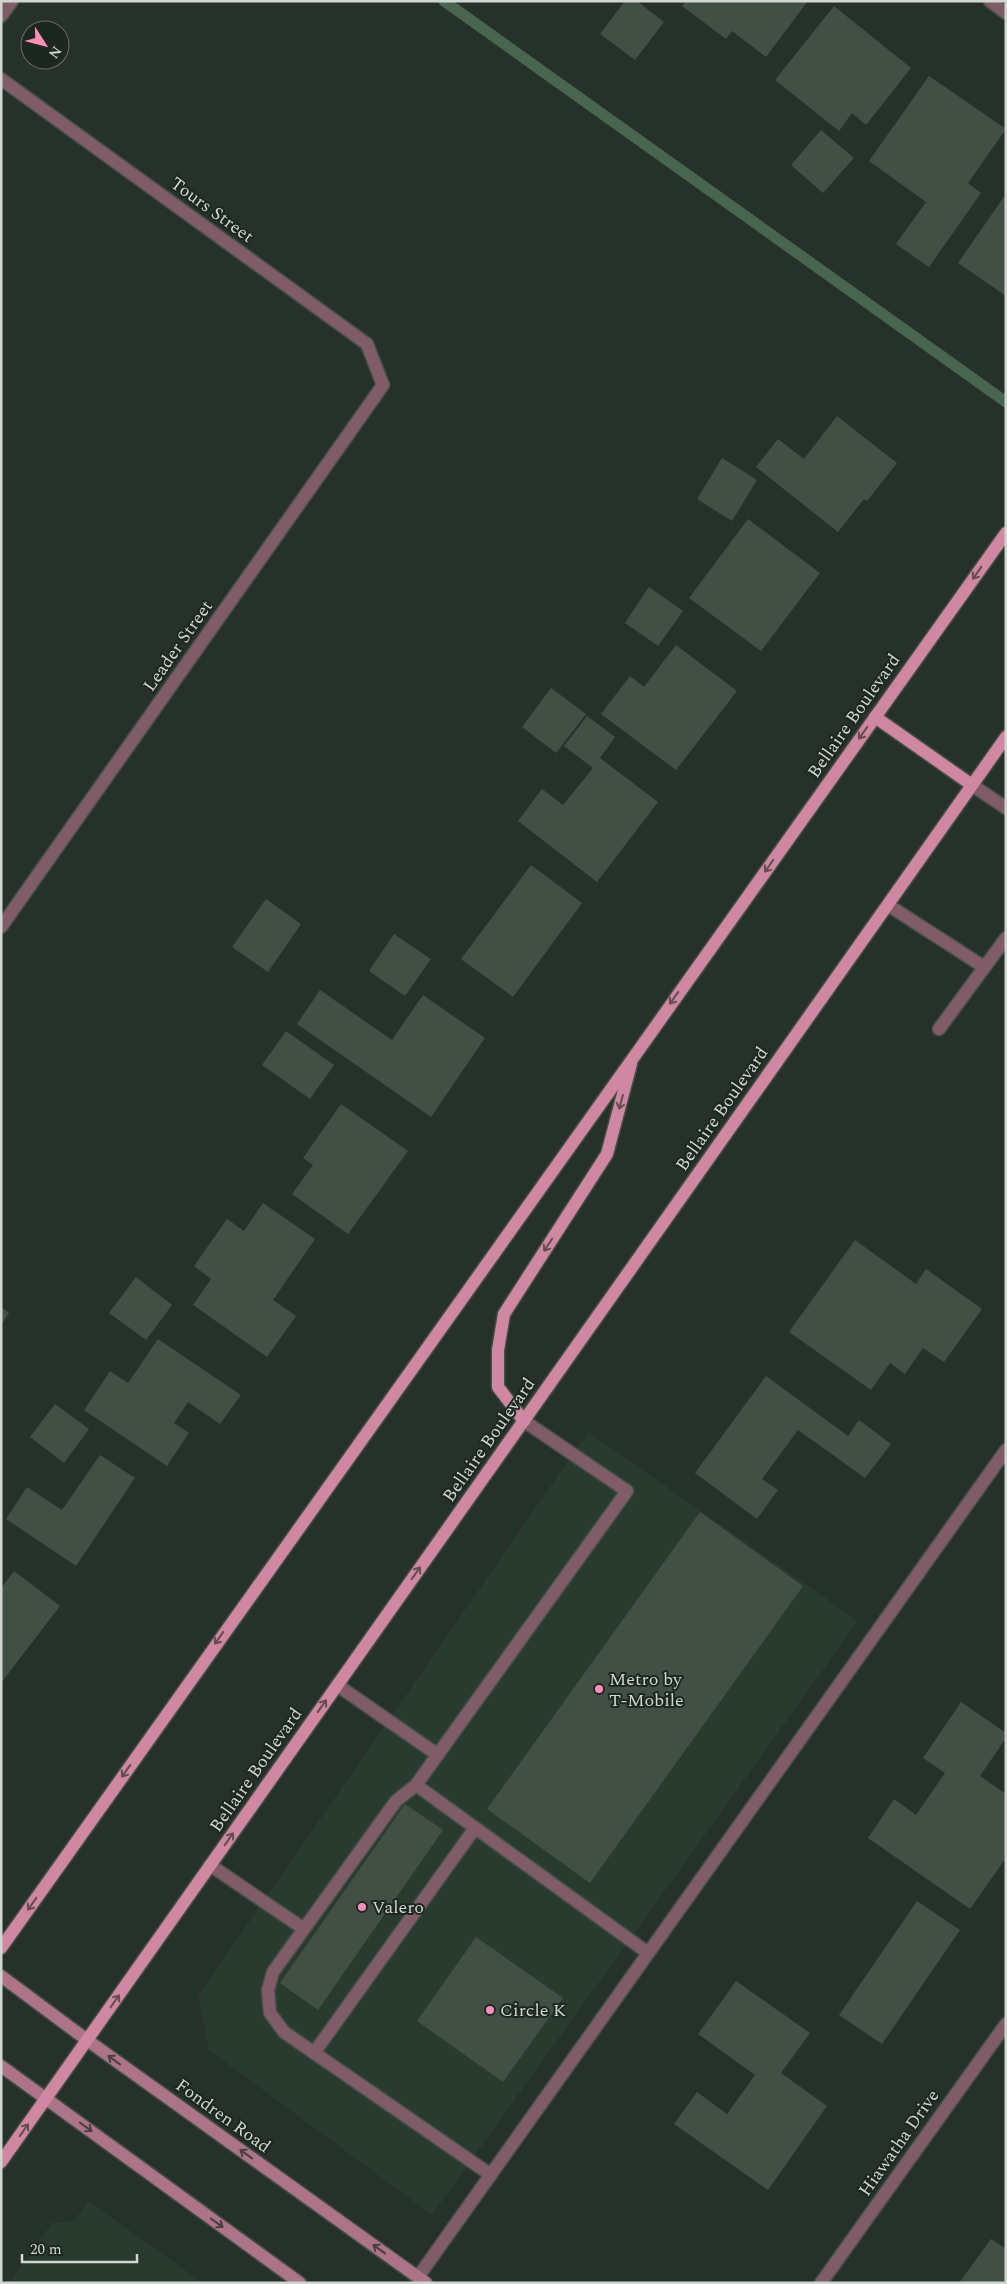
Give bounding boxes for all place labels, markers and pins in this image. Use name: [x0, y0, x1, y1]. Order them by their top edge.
place label: Metro by T-Mobile: [609, 1666, 684, 1714]
marker: Metro by T-Mobile: [593, 1683, 605, 1695]
place label: Valero: [372, 1894, 424, 1921]
marker: Valero: [356, 1901, 368, 1913]
place label: Circle K: [500, 1997, 566, 2024]
marker: Circle K: [484, 2004, 496, 2016]

